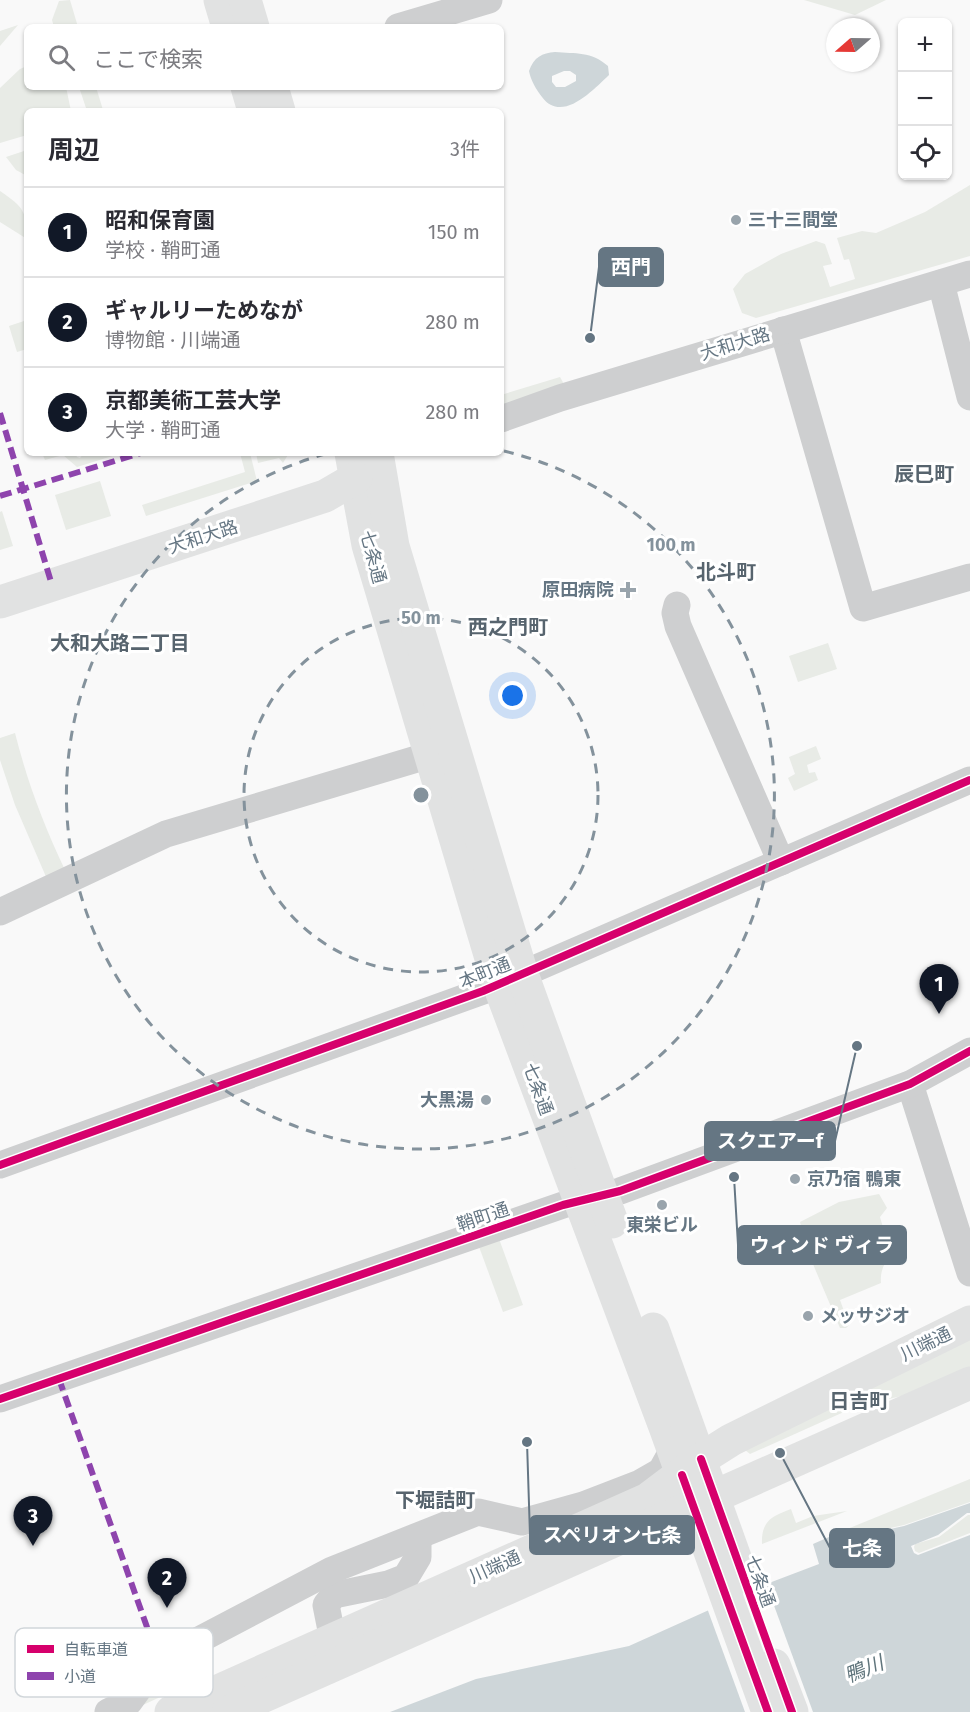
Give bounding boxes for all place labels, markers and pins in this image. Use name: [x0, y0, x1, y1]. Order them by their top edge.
place label: 三十三間堂: [748, 209, 838, 231]
marker: 三十三間堂: [729, 213, 743, 227]
callout: 西門: [599, 248, 663, 286]
place label: 原田病院: [542, 579, 614, 601]
marker: 原田病院: [619, 581, 637, 599]
centre of rings: [411, 785, 431, 805]
pin: 1: [920, 964, 958, 1014]
place label: 大黒湯: [420, 1089, 474, 1111]
marker: 大黒湯: [479, 1093, 493, 1107]
callout: スクエアーf: [705, 1122, 835, 1160]
place label: 京乃宿 鴨東: [807, 1168, 901, 1190]
marker: 京乃宿 鴨東: [788, 1172, 802, 1186]
marker: 東栄ビル: [655, 1198, 669, 1212]
place label: 東栄ビル: [626, 1214, 698, 1236]
callout: ウィンド ヴィラ: [738, 1226, 906, 1264]
place label: メッサジオ: [820, 1305, 910, 1327]
marker: メッサジオ: [801, 1309, 815, 1323]
pin: 3: [14, 1496, 52, 1546]
callout: スペリオン七条: [530, 1516, 694, 1554]
callout: 七条: [830, 1529, 894, 1567]
pin: 2: [148, 1558, 186, 1608]

